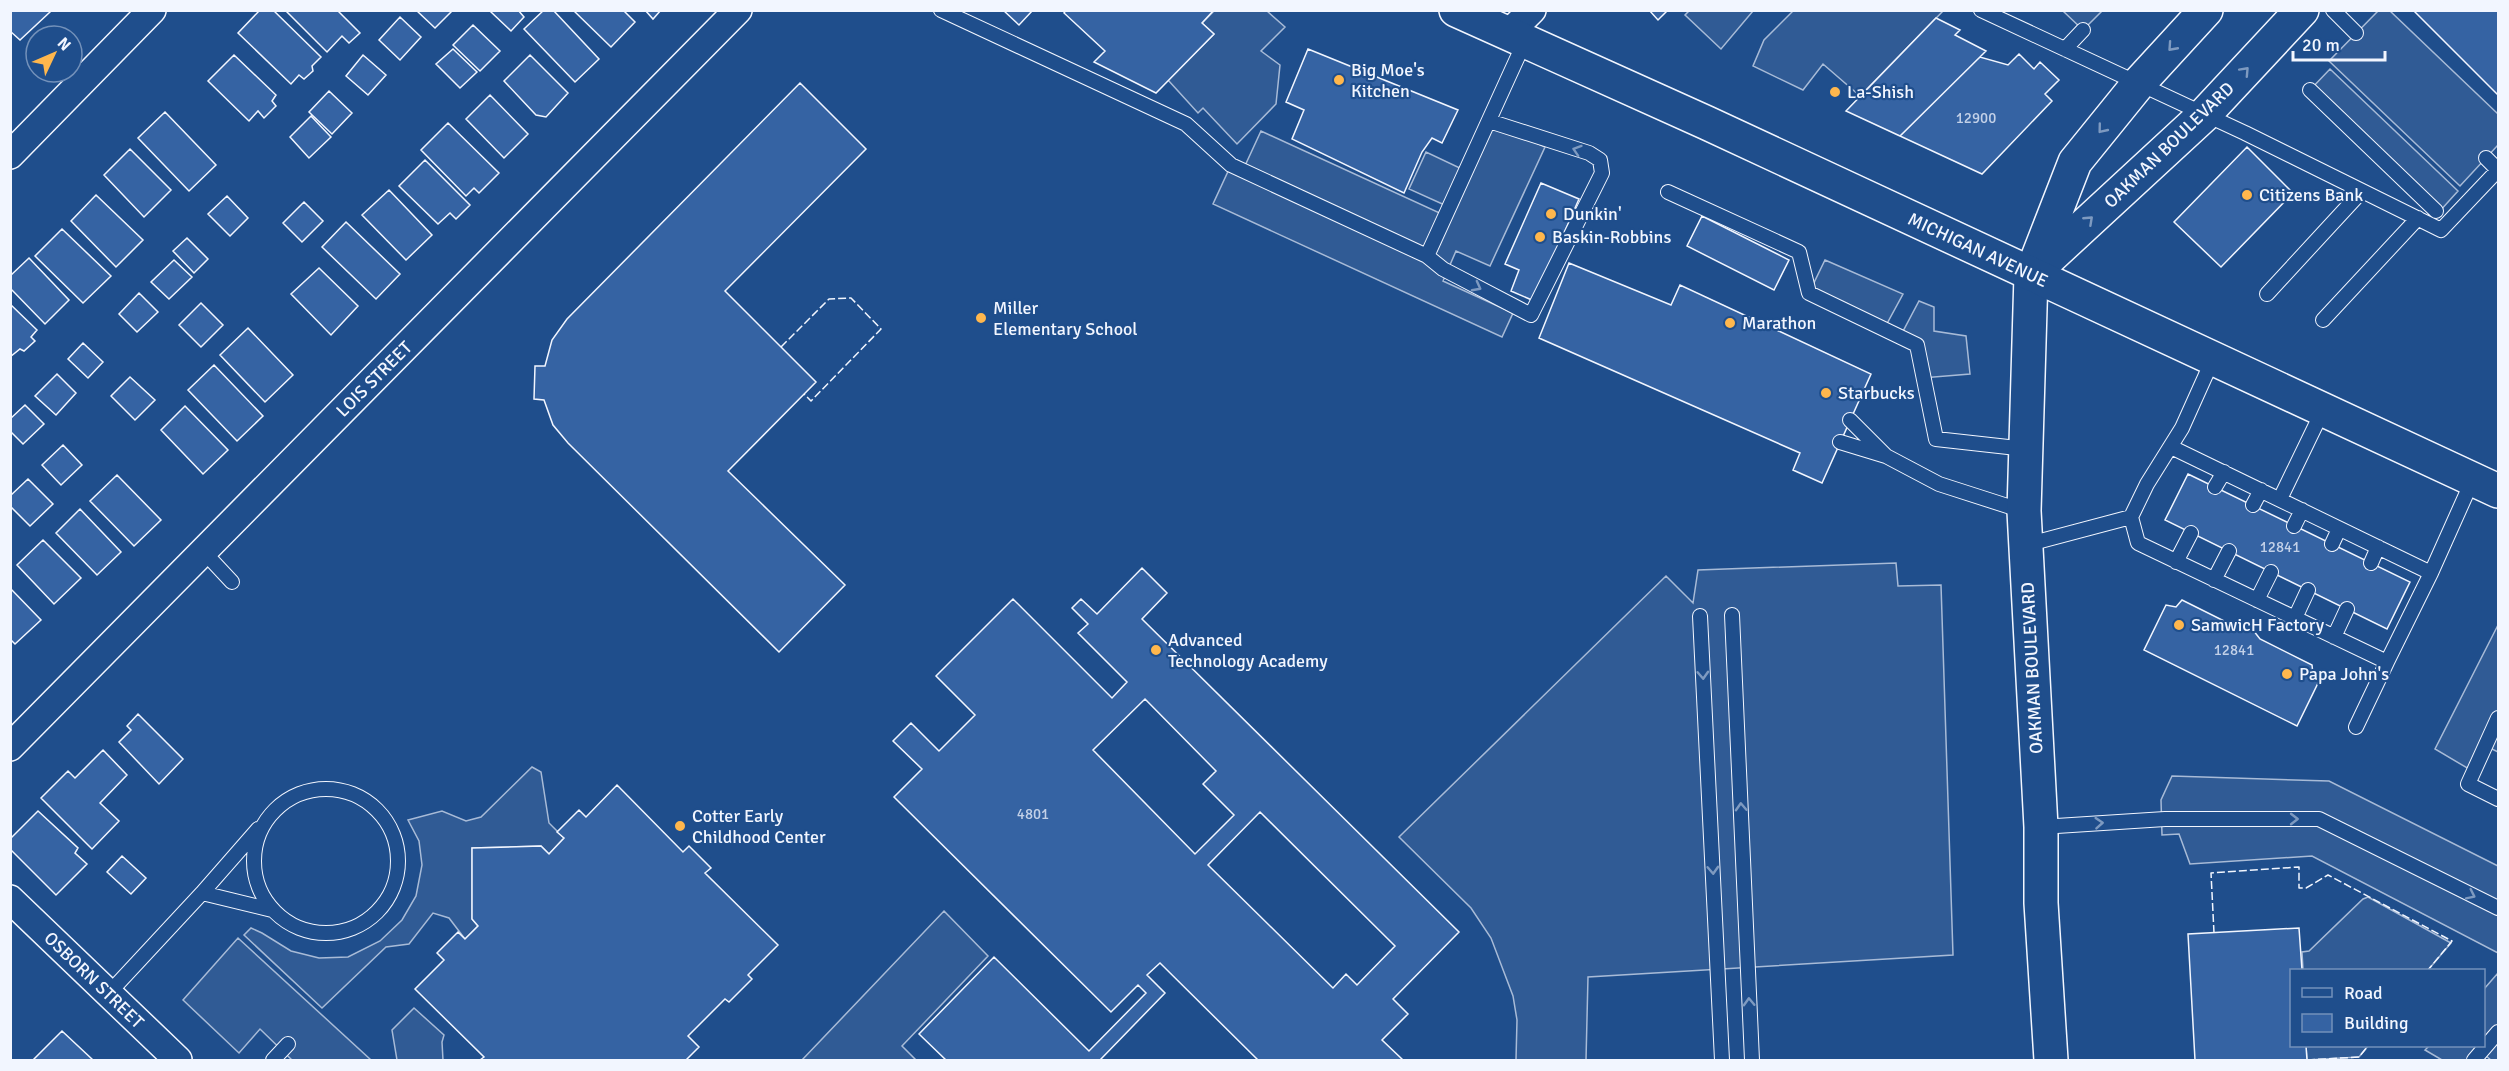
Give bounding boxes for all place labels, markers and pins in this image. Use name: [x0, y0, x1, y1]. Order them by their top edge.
place label: Big Moe's Kitchen: [1351, 59, 1425, 102]
marker: Big Moe's Kitchen: [1332, 73, 1346, 87]
place label: La-Shish: [1847, 81, 1914, 103]
marker: La-Shish: [1828, 85, 1842, 99]
place label: Citizens Bank: [2259, 184, 2363, 206]
marker: Citizens Bank: [2240, 188, 2254, 202]
place label: Dunkin': [1563, 203, 1622, 225]
marker: Dunkin': [1544, 207, 1558, 221]
place label: Baskin-Robbins: [1552, 226, 1671, 248]
marker: Baskin-Robbins: [1533, 230, 1547, 244]
place label: Miller Elementary School: [993, 297, 1138, 340]
marker: Miller Elementary School: [974, 311, 988, 325]
place label: Marathon: [1742, 312, 1816, 334]
marker: Marathon: [1723, 316, 1737, 330]
place label: Starbucks: [1838, 382, 1915, 404]
marker: Starbucks: [1819, 386, 1833, 400]
place label: SamwicH Factory: [2191, 614, 2325, 636]
marker: SamwicH Factory: [2172, 618, 2186, 632]
place label: Advanced Technology Academy: [1168, 629, 1328, 672]
marker: Advanced Technology Academy: [1149, 643, 1163, 657]
place label: Papa John's: [2299, 663, 2389, 685]
marker: Papa John's: [2280, 667, 2294, 681]
place label: Cotter Early Childhood Center: [692, 805, 826, 848]
marker: Cotter Early Childhood Center: [673, 819, 687, 833]

